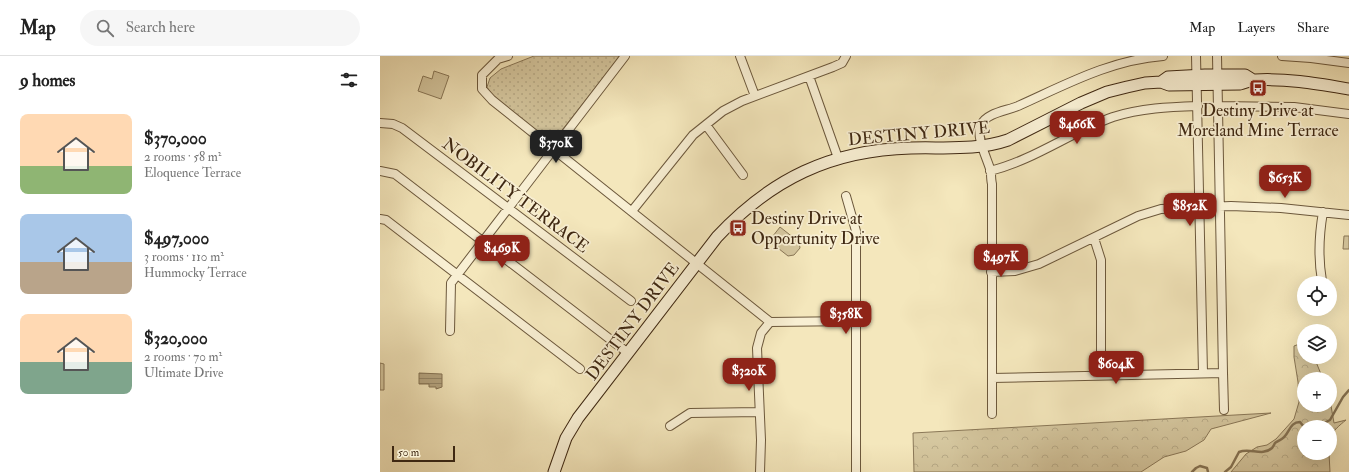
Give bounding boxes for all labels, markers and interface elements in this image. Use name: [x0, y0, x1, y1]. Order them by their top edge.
search box: [80, 10, 360, 46]
text: Map: [20, 16, 56, 40]
icon: search: [94, 17, 116, 39]
text: Search here: [126, 18, 195, 37]
text: Map: [1189, 19, 1215, 36]
text: Layers: [1237, 19, 1275, 36]
text: Share: [1297, 19, 1329, 36]
icon: filters: [338, 69, 360, 91]
text: 9 homes: [20, 70, 75, 91]
bus stop icon: Destiny Drive at Moreland Mine Terrace: [1248, 78, 1268, 98]
place label: Destiny Drive at Moreland Mine Terrace: [1177, 100, 1339, 141]
pin: $466K: [1049, 111, 1105, 145]
text: $466K: [1059, 116, 1095, 132]
street label: DESTINY DRIVE: [847, 117, 991, 150]
text: $370,000: [144, 128, 207, 149]
icon: home: [52, 130, 100, 178]
pin: $370K: [528, 130, 584, 164]
street label: NOBILITY TERRACE: [438, 133, 593, 257]
text: $370K: [539, 135, 573, 151]
text: 2 rooms · 58 m²: [144, 149, 222, 165]
text: Eloquence Terrace: [144, 165, 241, 181]
pin: $653K: [1257, 165, 1313, 199]
text: $653K: [1268, 170, 1302, 186]
pin: $852K: [1162, 193, 1218, 227]
text: $852K: [1173, 198, 1207, 214]
place label: Destiny Drive at Opportunity Drive: [751, 208, 880, 250]
bus stop icon: Destiny Drive at Opportunity Drive: [728, 218, 748, 238]
text: $497,000: [144, 228, 209, 249]
icon: home: [52, 230, 100, 278]
pin: $469K: [474, 235, 530, 269]
text: $469K: [484, 240, 520, 256]
pin: $497K: [973, 244, 1029, 278]
text: 3 rooms · 110 m²: [144, 249, 224, 265]
text: $497K: [983, 249, 1019, 265]
street label: DESTINY DRIVE: [581, 258, 684, 385]
text: Hummocky Terrace: [144, 265, 247, 281]
map controls: [1297, 276, 1337, 460]
button: locate: [1297, 276, 1337, 316]
pin: $358K: [818, 301, 874, 335]
text: $358K: [829, 306, 863, 322]
button: layers: [1297, 324, 1337, 364]
text: $320,000: [144, 328, 208, 349]
icon: home: [52, 330, 100, 378]
text: 2 rooms · 70 m²: [144, 349, 222, 365]
pin: $604K: [1088, 351, 1144, 385]
text: $604K: [1098, 356, 1134, 372]
pin: $320K: [721, 358, 777, 392]
text: $320K: [732, 363, 766, 379]
text: Ultimate Drive: [144, 365, 223, 381]
button: +: [1297, 372, 1337, 412]
button: −: [1297, 420, 1337, 460]
scale bar: [392, 444, 455, 463]
text: 50 m: [398, 446, 419, 459]

